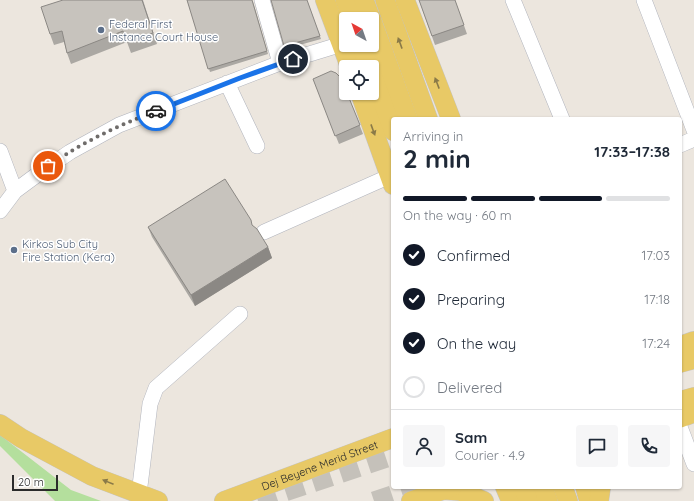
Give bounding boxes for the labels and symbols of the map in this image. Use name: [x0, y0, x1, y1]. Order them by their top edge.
north arrow: [339, 12, 379, 52]
place label: Federal First Instance Court House: [109, 17, 218, 44]
marker: Federal First Instance Court House: [96, 25, 106, 35]
one-way arrow: [397, 37, 403, 49]
pin: [276, 42, 310, 76]
one-way arrow: [433, 76, 439, 88]
courier: [136, 91, 176, 131]
one-way arrow: [370, 124, 376, 136]
pin: [31, 149, 65, 183]
place label: Kirkos Sub City Fire Station (Kera): [22, 237, 115, 264]
marker: Kirkos Sub City Fire Station (Kera): [9, 245, 19, 255]
street label: Dej Beyene Merid Street: [259, 437, 380, 493]
scale bar: [12, 473, 58, 492]
one-way arrow: [103, 479, 114, 485]

